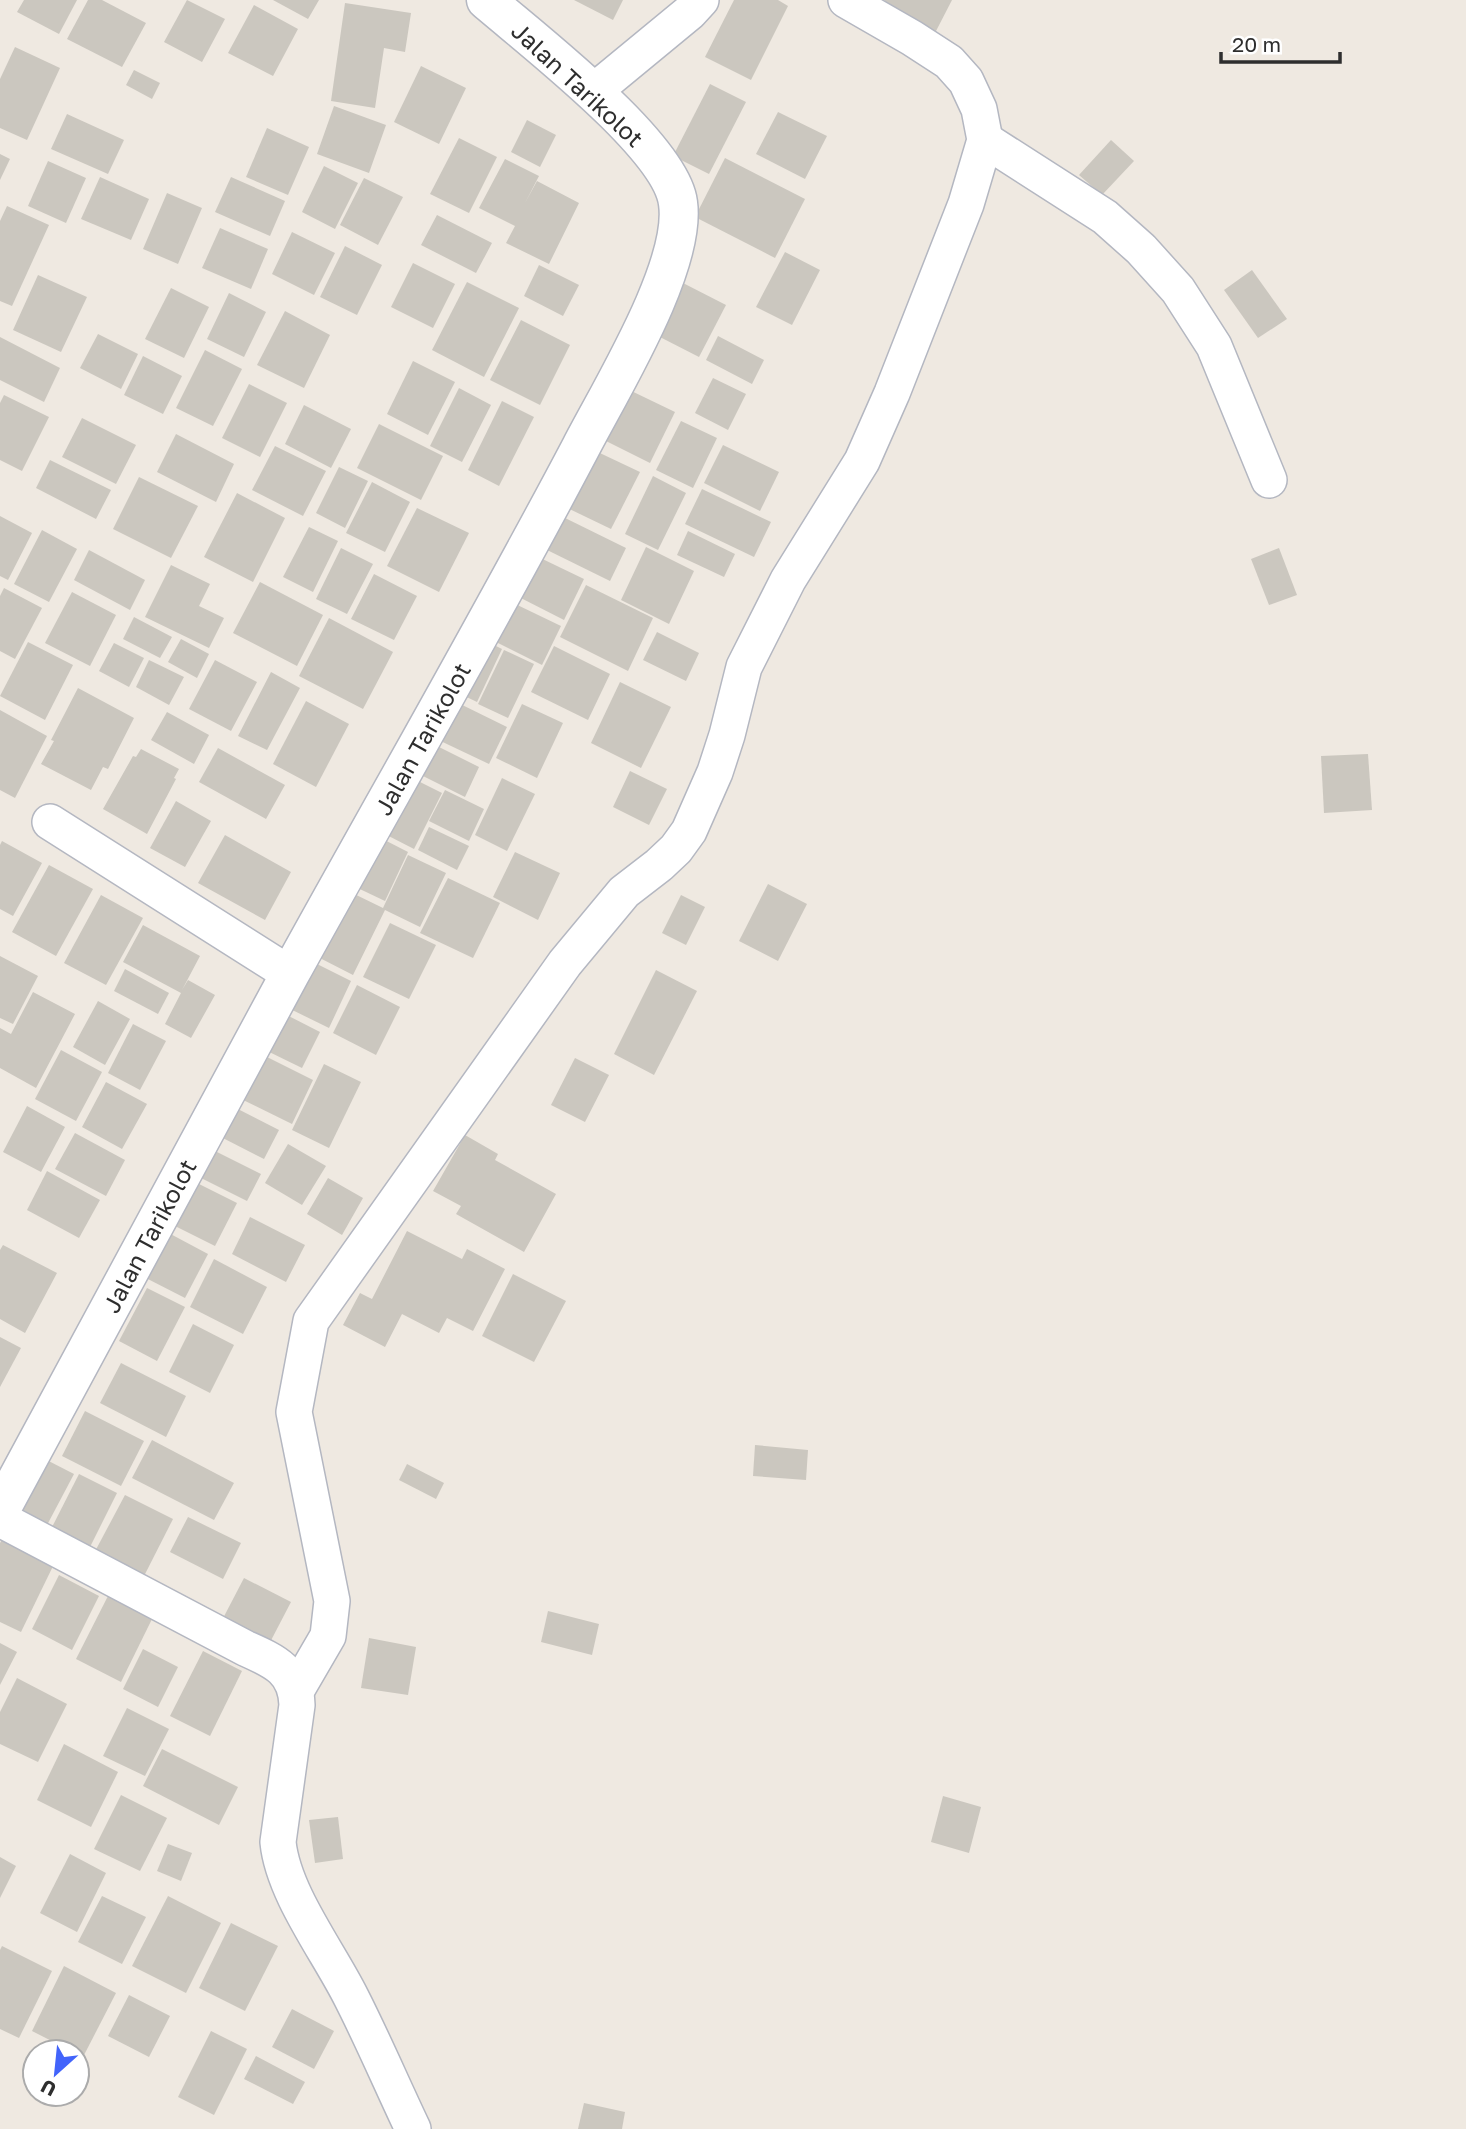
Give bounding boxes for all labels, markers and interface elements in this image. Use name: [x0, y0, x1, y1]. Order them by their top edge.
street label: Jalan Tarikolot: [506, 15, 650, 153]
scale bar: [1221, 21, 1340, 65]
text: 20 m: [1232, 31, 1281, 57]
street label: Jalan Tarikolot: [367, 657, 476, 820]
street label: Jalan Tarikolot: [95, 1154, 201, 1317]
north arrow: [21, 2038, 91, 2108]
text: U: [37, 2075, 59, 2102]

